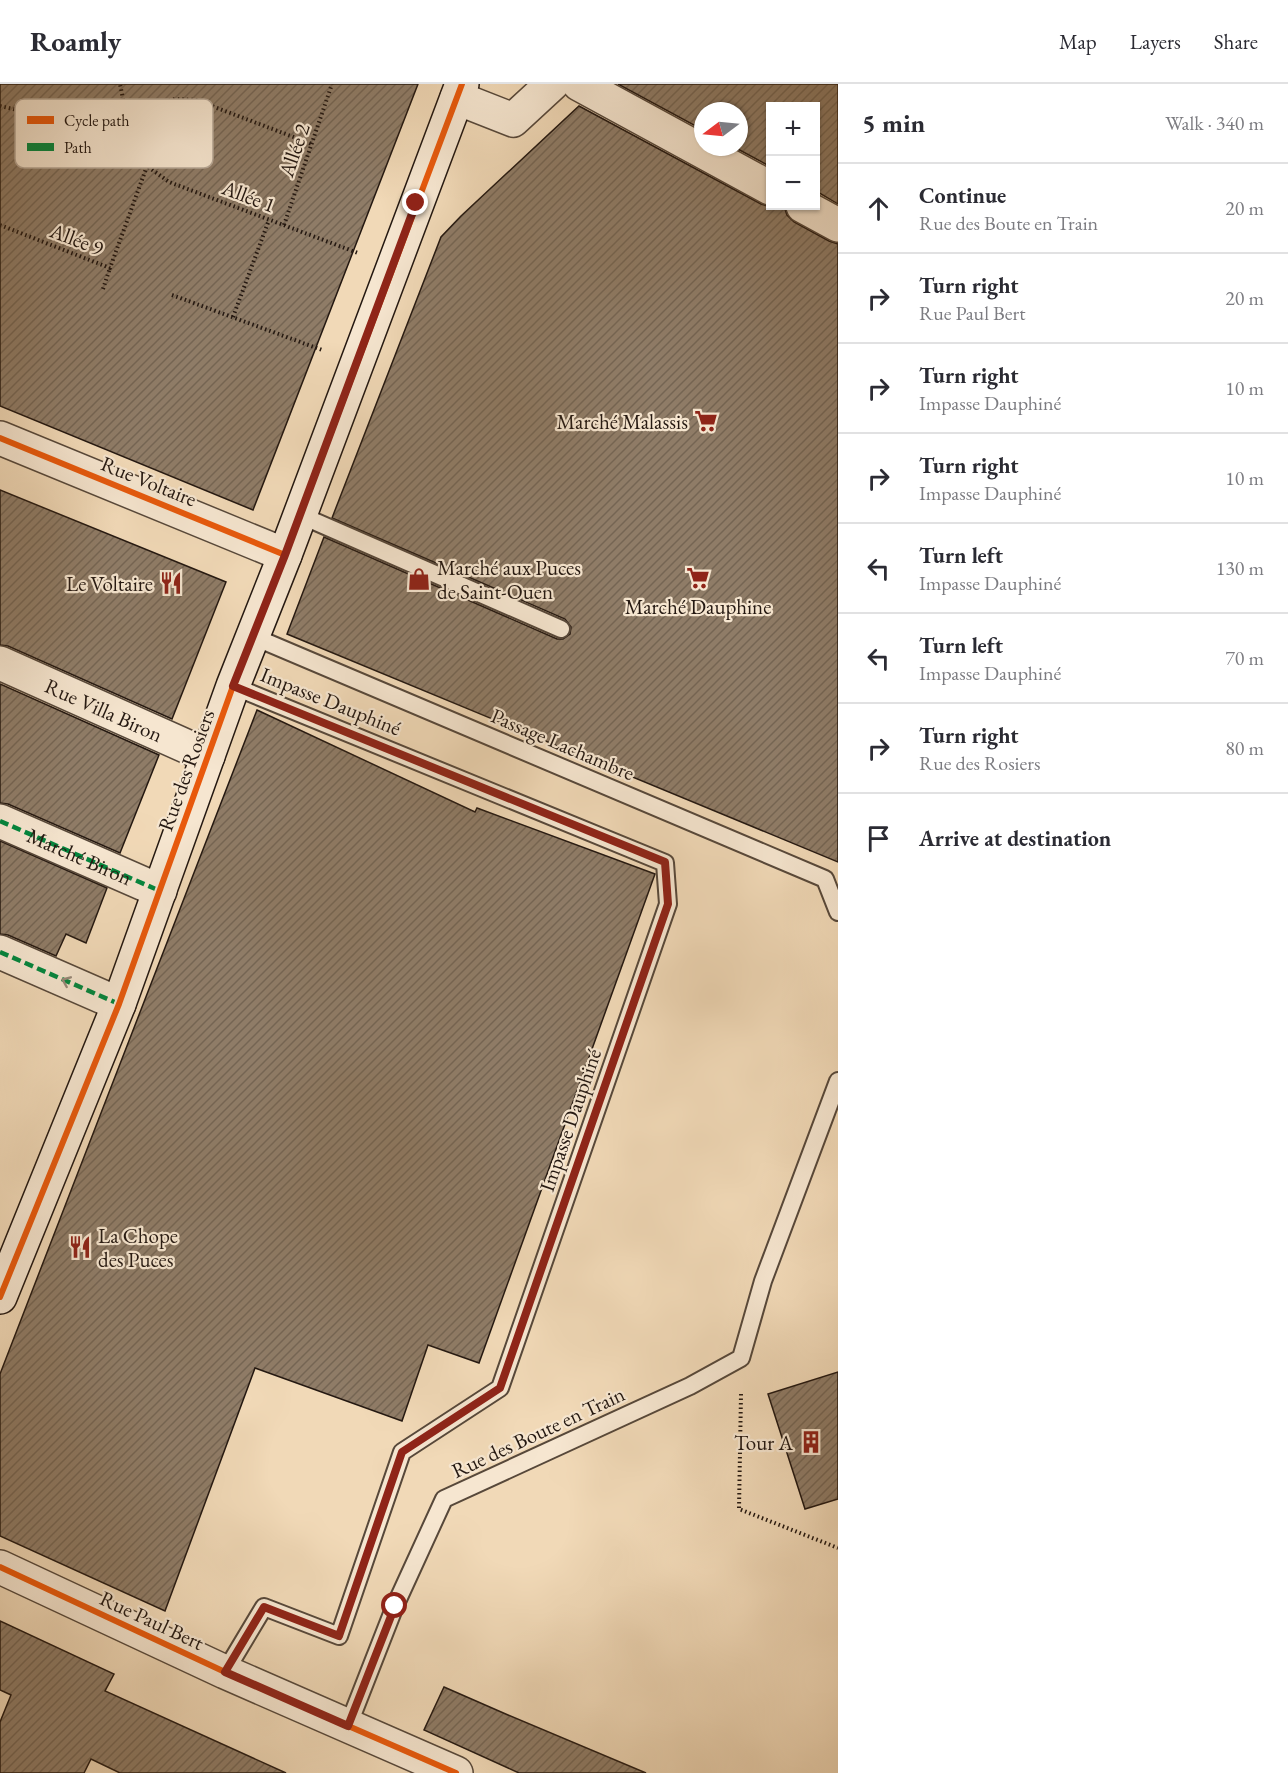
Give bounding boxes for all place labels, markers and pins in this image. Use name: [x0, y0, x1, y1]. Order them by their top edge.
place label: Marché Malassis: [557, 408, 688, 435]
supermarket icon: Marché Malassis: [693, 408, 719, 434]
place label: Marché aux Puces de Saint-Ouen: [437, 554, 581, 605]
supermarket icon: Marché Dauphine: [685, 565, 711, 591]
shop icon: Marché aux Puces de Saint-Ouen: [406, 566, 432, 592]
place label: Le Voltaire: [66, 570, 153, 597]
restaurant icon: Le Voltaire: [158, 570, 184, 596]
place label: Marché Dauphine: [625, 593, 771, 620]
place label: La Chope des Puces: [98, 1222, 178, 1273]
restaurant icon: La Chope des Puces: [67, 1234, 93, 1260]
place label: Tour A: [734, 1429, 793, 1456]
building icon: Tour A: [798, 1429, 824, 1455]

